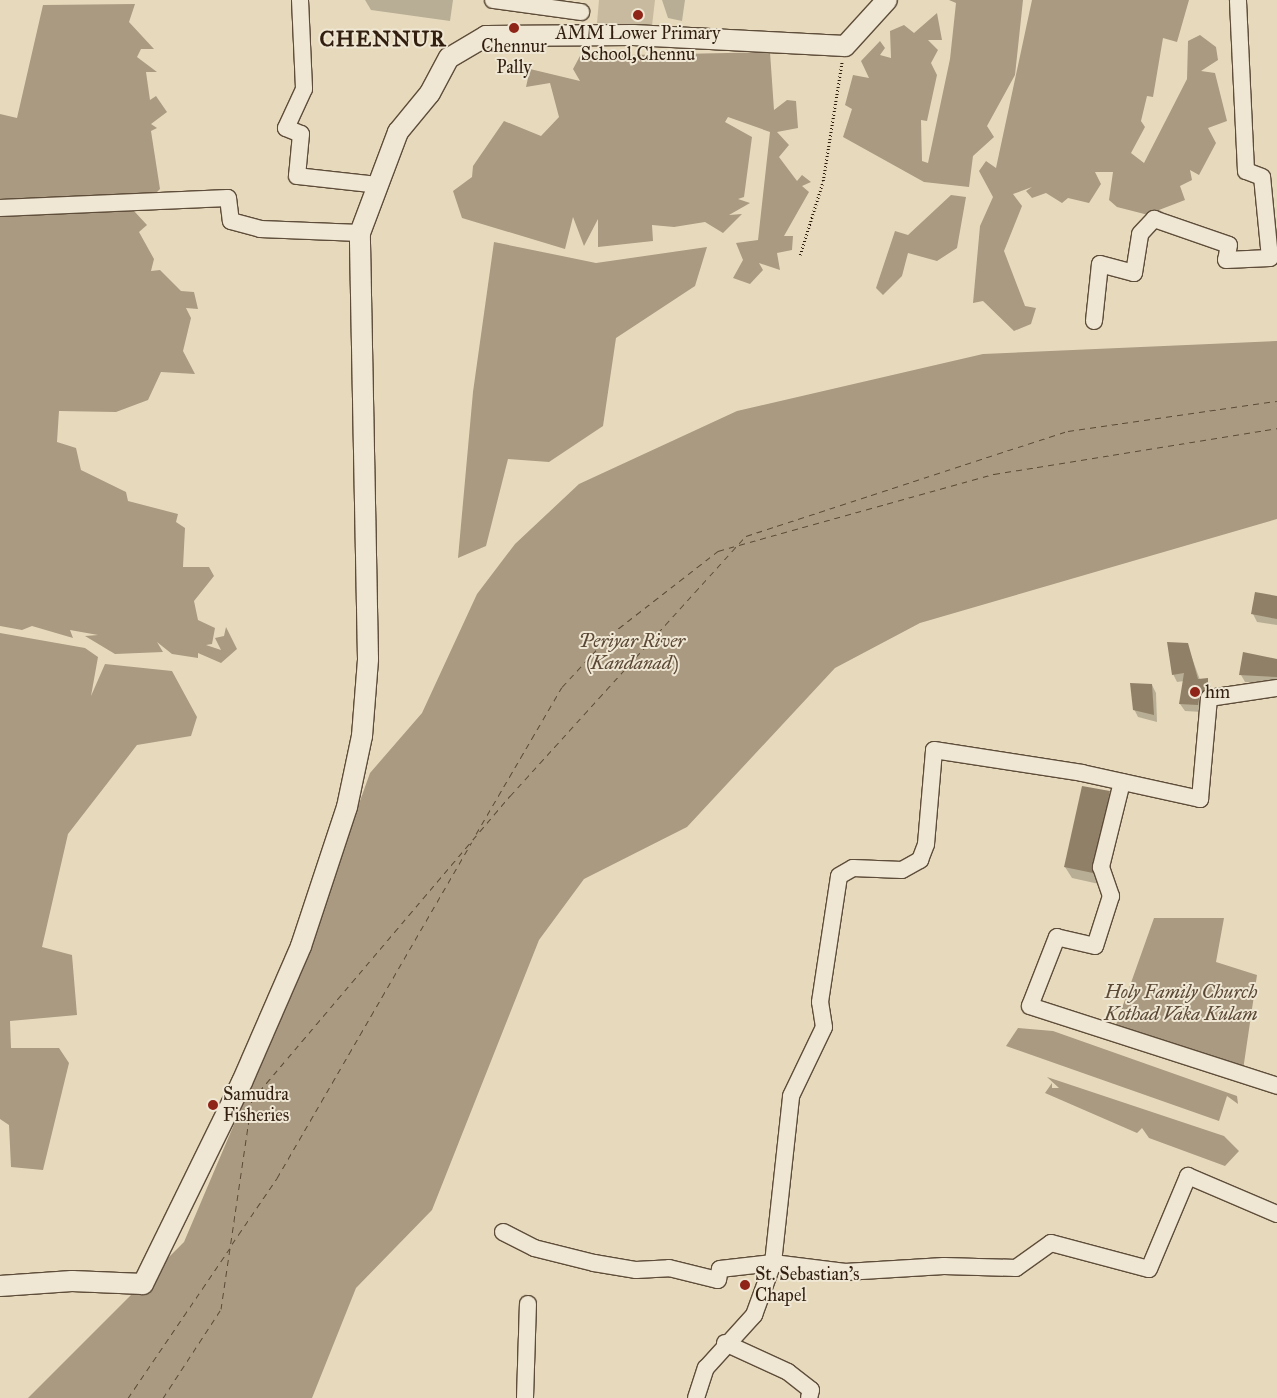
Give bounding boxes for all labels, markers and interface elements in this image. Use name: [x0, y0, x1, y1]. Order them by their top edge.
marker: AMM Lower Primary School,Chennu: [632, 9, 644, 21]
marker: Chennur Pally: [508, 22, 520, 34]
place label: AMM Lower Primary School,Chennu: [555, 23, 721, 66]
district label: CHENNUR: [319, 26, 447, 52]
place label: Chennur Pally: [481, 36, 547, 78]
water label: Periyar River (Kandanad): [579, 630, 685, 674]
place label: hm: [1205, 681, 1230, 703]
marker: hm: [1189, 686, 1201, 698]
water label: Holy Family Church Kothad Vaka Kulam: [1104, 981, 1258, 1025]
place label: Samudra Fisheries: [223, 1084, 289, 1126]
marker: Samudra Fisheries: [207, 1099, 219, 1111]
place label: St. Sebastian's Chapel: [755, 1264, 860, 1306]
marker: St. Sebastian's Chapel: [739, 1279, 751, 1291]

